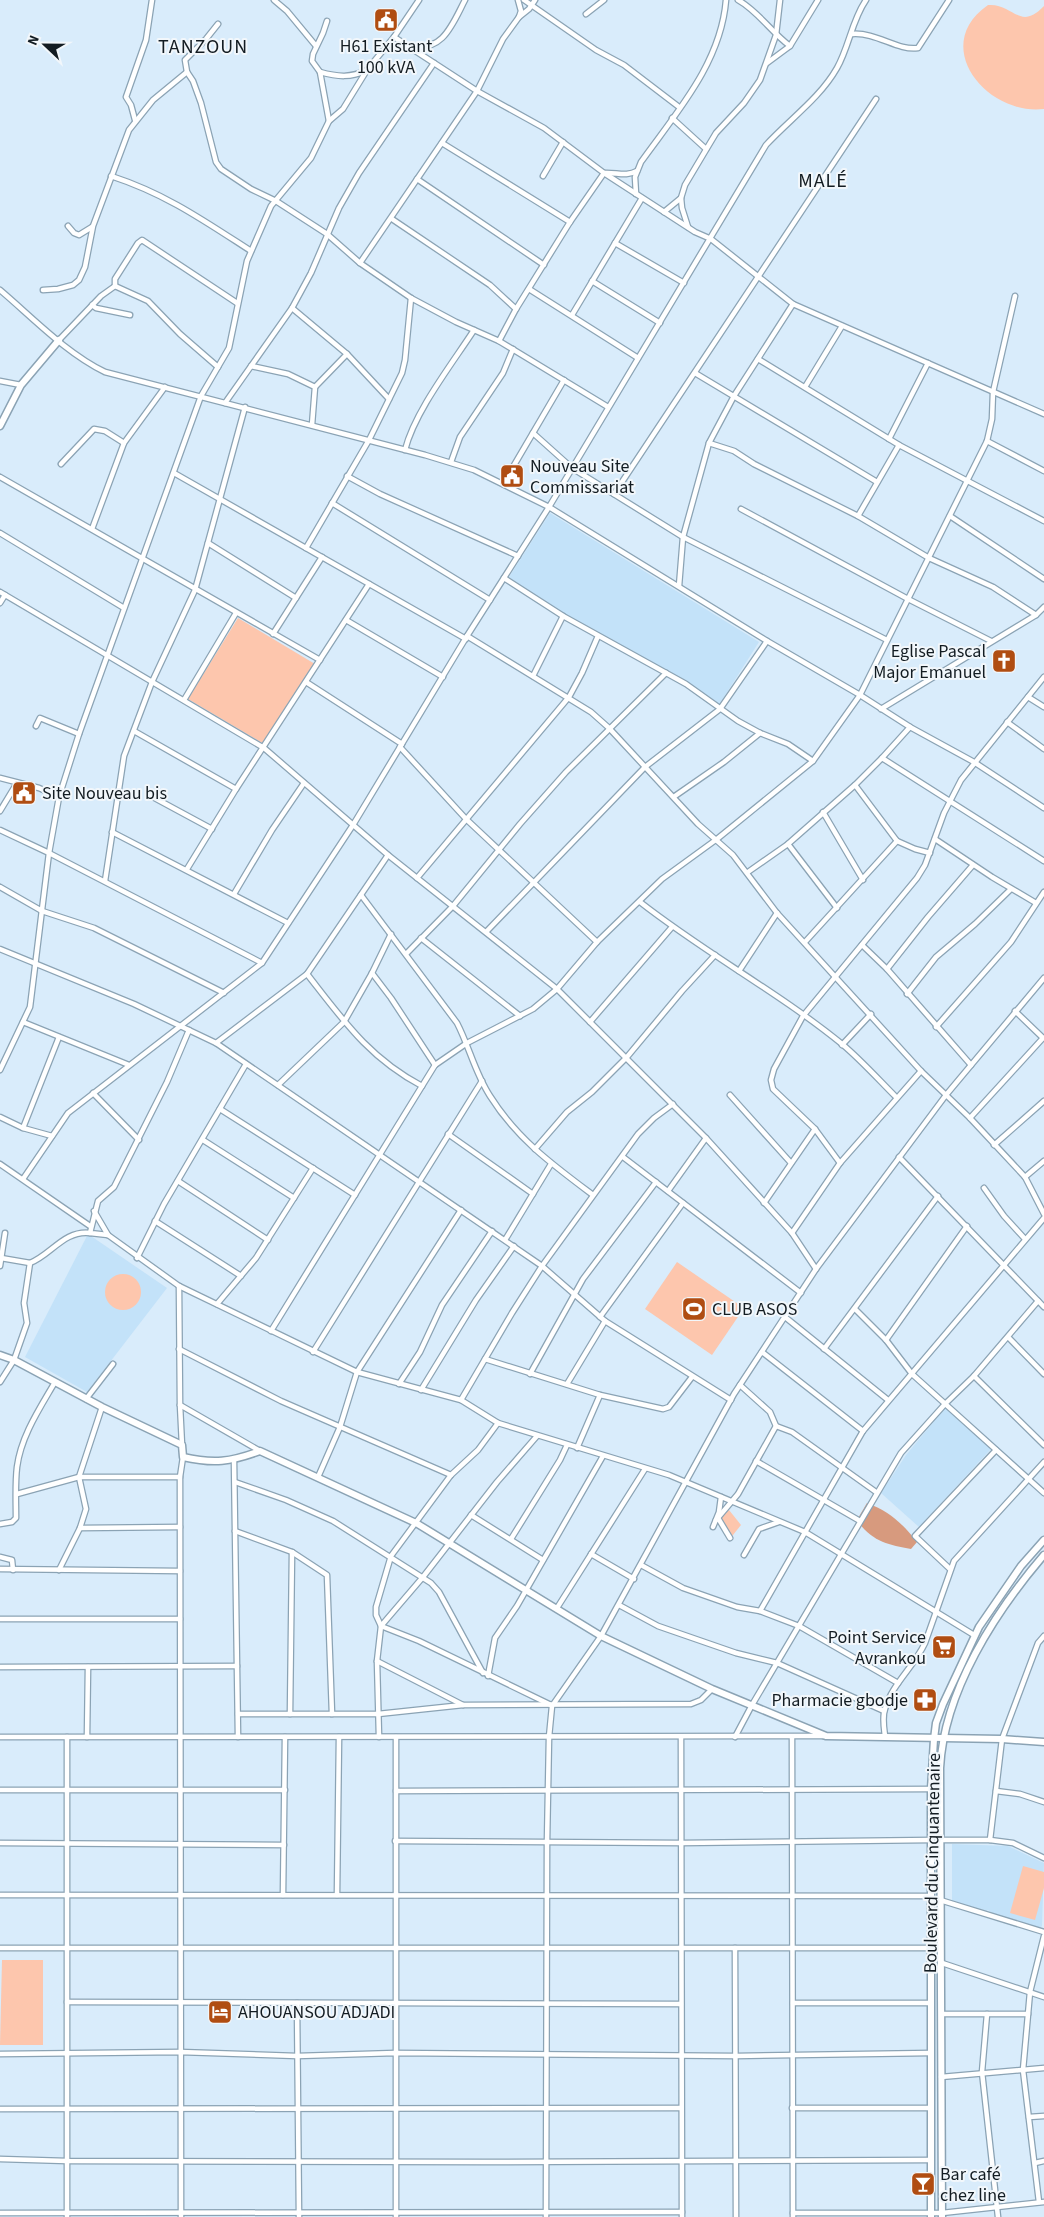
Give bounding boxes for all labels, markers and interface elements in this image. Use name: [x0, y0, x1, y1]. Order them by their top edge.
public building icon: H61 Existant 100 kVA: [373, 7, 399, 33]
north arrow: [20, 20, 70, 70]
text: N: [23, 32, 45, 49]
district label: TANZOUN: [158, 33, 248, 61]
place label: H61 Existant 100 kVA: [340, 34, 432, 80]
district label: MALÉ: [798, 167, 848, 195]
place label: Nouveau Site Commissariat: [530, 454, 634, 500]
public building icon: Nouveau Site Commissariat: [499, 463, 525, 489]
place label: Eglise Pascal Major Emanuel: [873, 639, 986, 685]
church icon: Eglise Pascal Major Emanuel: [991, 648, 1017, 674]
public building icon: Site Nouveau bis: [11, 780, 37, 806]
place label: Site Nouveau bis: [42, 781, 167, 806]
sports icon: CLUB ASOS: [681, 1296, 707, 1322]
place label: CLUB ASOS: [712, 1297, 797, 1322]
place label: Point Service Avrankou: [828, 1625, 926, 1671]
supermarket icon: Point Service Avrankou: [931, 1634, 957, 1660]
pharmacy icon: Pharmacie gbodje: [912, 1687, 938, 1713]
place label: Pharmacie gbodje: [771, 1688, 908, 1713]
street label: Boulevard du Cinquantenaire: [918, 1753, 947, 1973]
hotel icon: AHOUANSOU ADJADI: [207, 1999, 233, 2025]
place label: AHOUANSOU ADJADI: [238, 2000, 395, 2025]
place label: Bar café chez line: [940, 2162, 1006, 2208]
bar icon: Bar café chez line: [910, 2171, 936, 2197]

